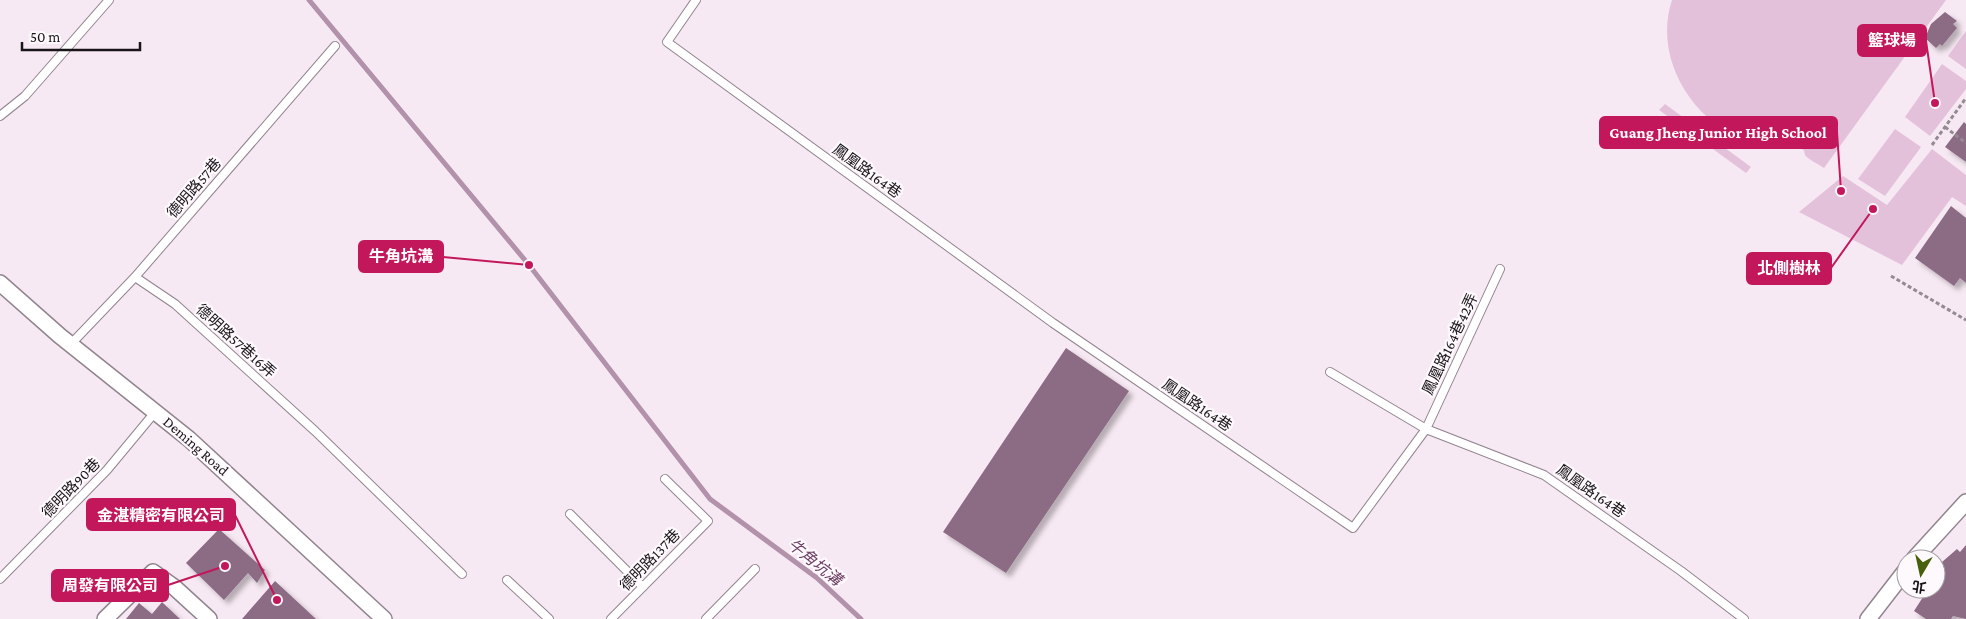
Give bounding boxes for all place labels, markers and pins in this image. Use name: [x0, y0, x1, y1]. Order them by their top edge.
callout: 籃球場: [1858, 25, 1926, 56]
callout: Guang Jheng Junior High School: [1600, 117, 1837, 148]
callout: 牛角坑溝: [359, 241, 443, 272]
callout: 北側樹林: [1747, 253, 1831, 284]
callout: 金湛精密有限公司: [87, 499, 235, 530]
callout: 周發有限公司: [52, 570, 168, 601]

